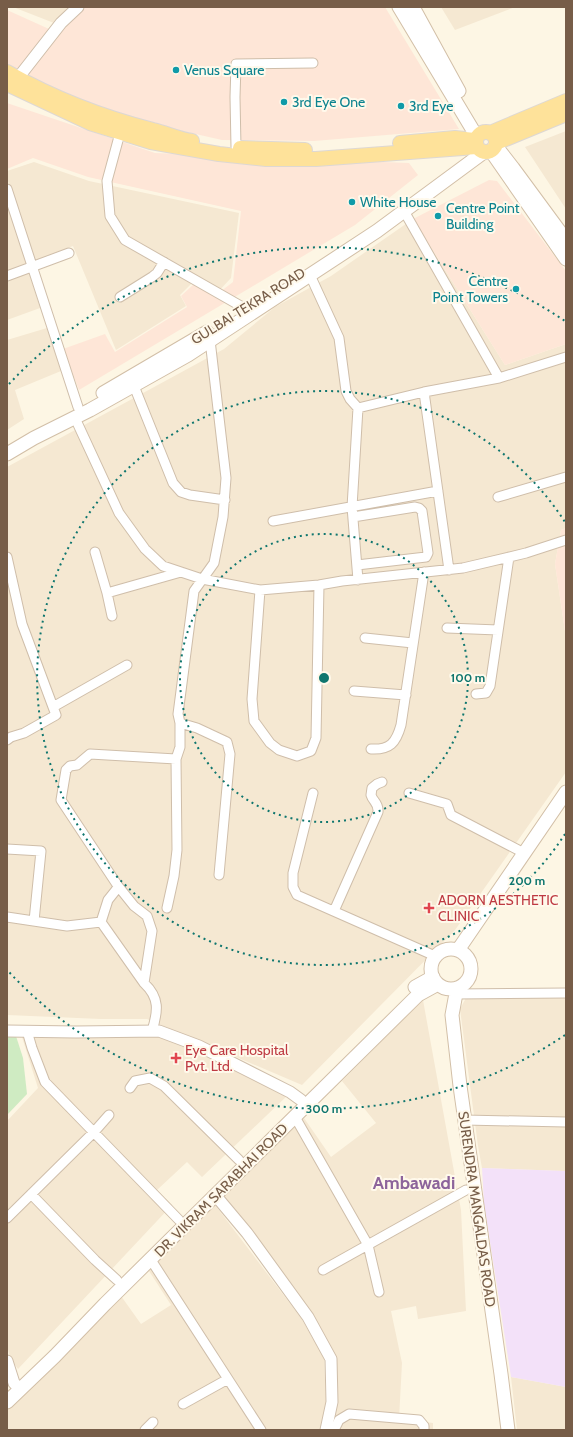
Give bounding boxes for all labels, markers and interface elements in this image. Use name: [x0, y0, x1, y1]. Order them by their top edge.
place label: Venus Square: [184, 61, 264, 79]
marker: Venus Square: [171, 65, 181, 75]
place label: 3rd Eye One: [292, 93, 365, 111]
marker: 3rd Eye One: [279, 97, 289, 107]
place label: 3rd Eye: [409, 97, 453, 115]
marker: 3rd Eye: [396, 101, 406, 111]
place label: White House: [360, 193, 436, 211]
marker: White House: [347, 197, 357, 207]
place label: Centre Point Building: [446, 199, 520, 233]
marker: Centre Point Building: [433, 211, 443, 221]
street label: GULBAI TEKRA ROAD: [187, 264, 309, 348]
place label: Centre Point Towers: [432, 272, 508, 306]
marker: Centre Point Towers: [511, 284, 521, 294]
text: 100 m: [451, 670, 485, 685]
centre of rings: [317, 671, 331, 685]
text: 200 m: [509, 873, 545, 888]
place label: ADORN AESTHETIC CLINIC: [438, 891, 559, 925]
marker: ADORN AESTHETIC CLINIC: [423, 902, 435, 914]
place label: Eye Care Hospital Pvt. Ltd.: [185, 1041, 289, 1075]
marker: Eye Care Hospital Pvt. Ltd.: [170, 1052, 182, 1064]
text: 300 m: [306, 1101, 342, 1116]
street label: SURENDRA MANGALDAS ROAD: [454, 1110, 500, 1308]
street label: DR. VIKRAM SARABHAI ROAD: [150, 1119, 292, 1261]
district label: Ambawadi: [373, 1172, 455, 1194]

